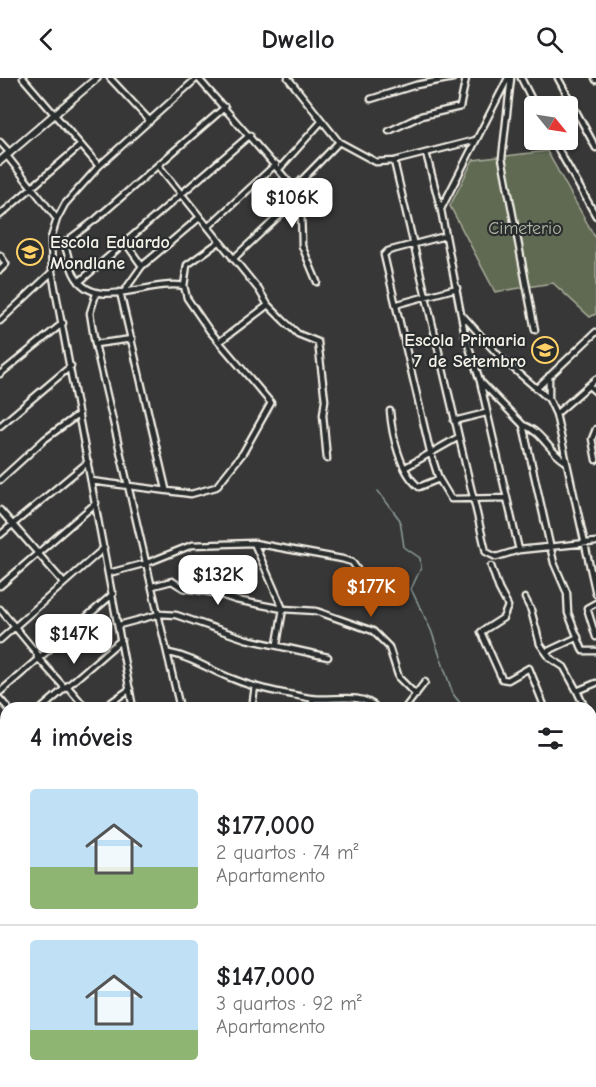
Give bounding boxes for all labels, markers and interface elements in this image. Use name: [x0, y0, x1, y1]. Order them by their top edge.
icon: back: [30, 23, 63, 56]
icon: search: [533, 23, 566, 56]
text: Dwello: [261, 24, 335, 55]
north arrow: [524, 96, 578, 150]
map controls: [524, 96, 578, 150]
pin: $106K: [250, 178, 334, 229]
text: $106K: [265, 186, 319, 209]
park label: Cimeterio: [488, 218, 562, 239]
place label: Escola Eduardo Mondlane: [50, 232, 170, 274]
school or university icon: Escola Eduardo Mondlane: [15, 237, 45, 267]
place label: Escola Primaria 7 de Setembro: [404, 330, 526, 372]
school or university icon: Escola Primaria 7 de Setembro: [530, 335, 560, 365]
pin: $132K: [176, 555, 260, 606]
text: $132K: [193, 563, 243, 586]
pin: $177K: [329, 567, 413, 618]
text: $177K: [346, 575, 396, 598]
pin: $147K: [32, 614, 116, 665]
text: $147K: [49, 622, 99, 645]
icon: filters: [534, 722, 567, 755]
text: 4 imóveis: [30, 723, 133, 753]
text: $177,000: [216, 811, 315, 841]
icon: home: [78, 813, 150, 885]
text: 2 quartos · 74 m²: [216, 841, 358, 864]
text: Apartamento: [216, 864, 325, 887]
text: $147,000: [216, 962, 315, 992]
icon: home: [78, 964, 150, 1036]
text: 3 quartos · 92 m²: [216, 992, 362, 1015]
text: Apartamento: [216, 1015, 325, 1038]

